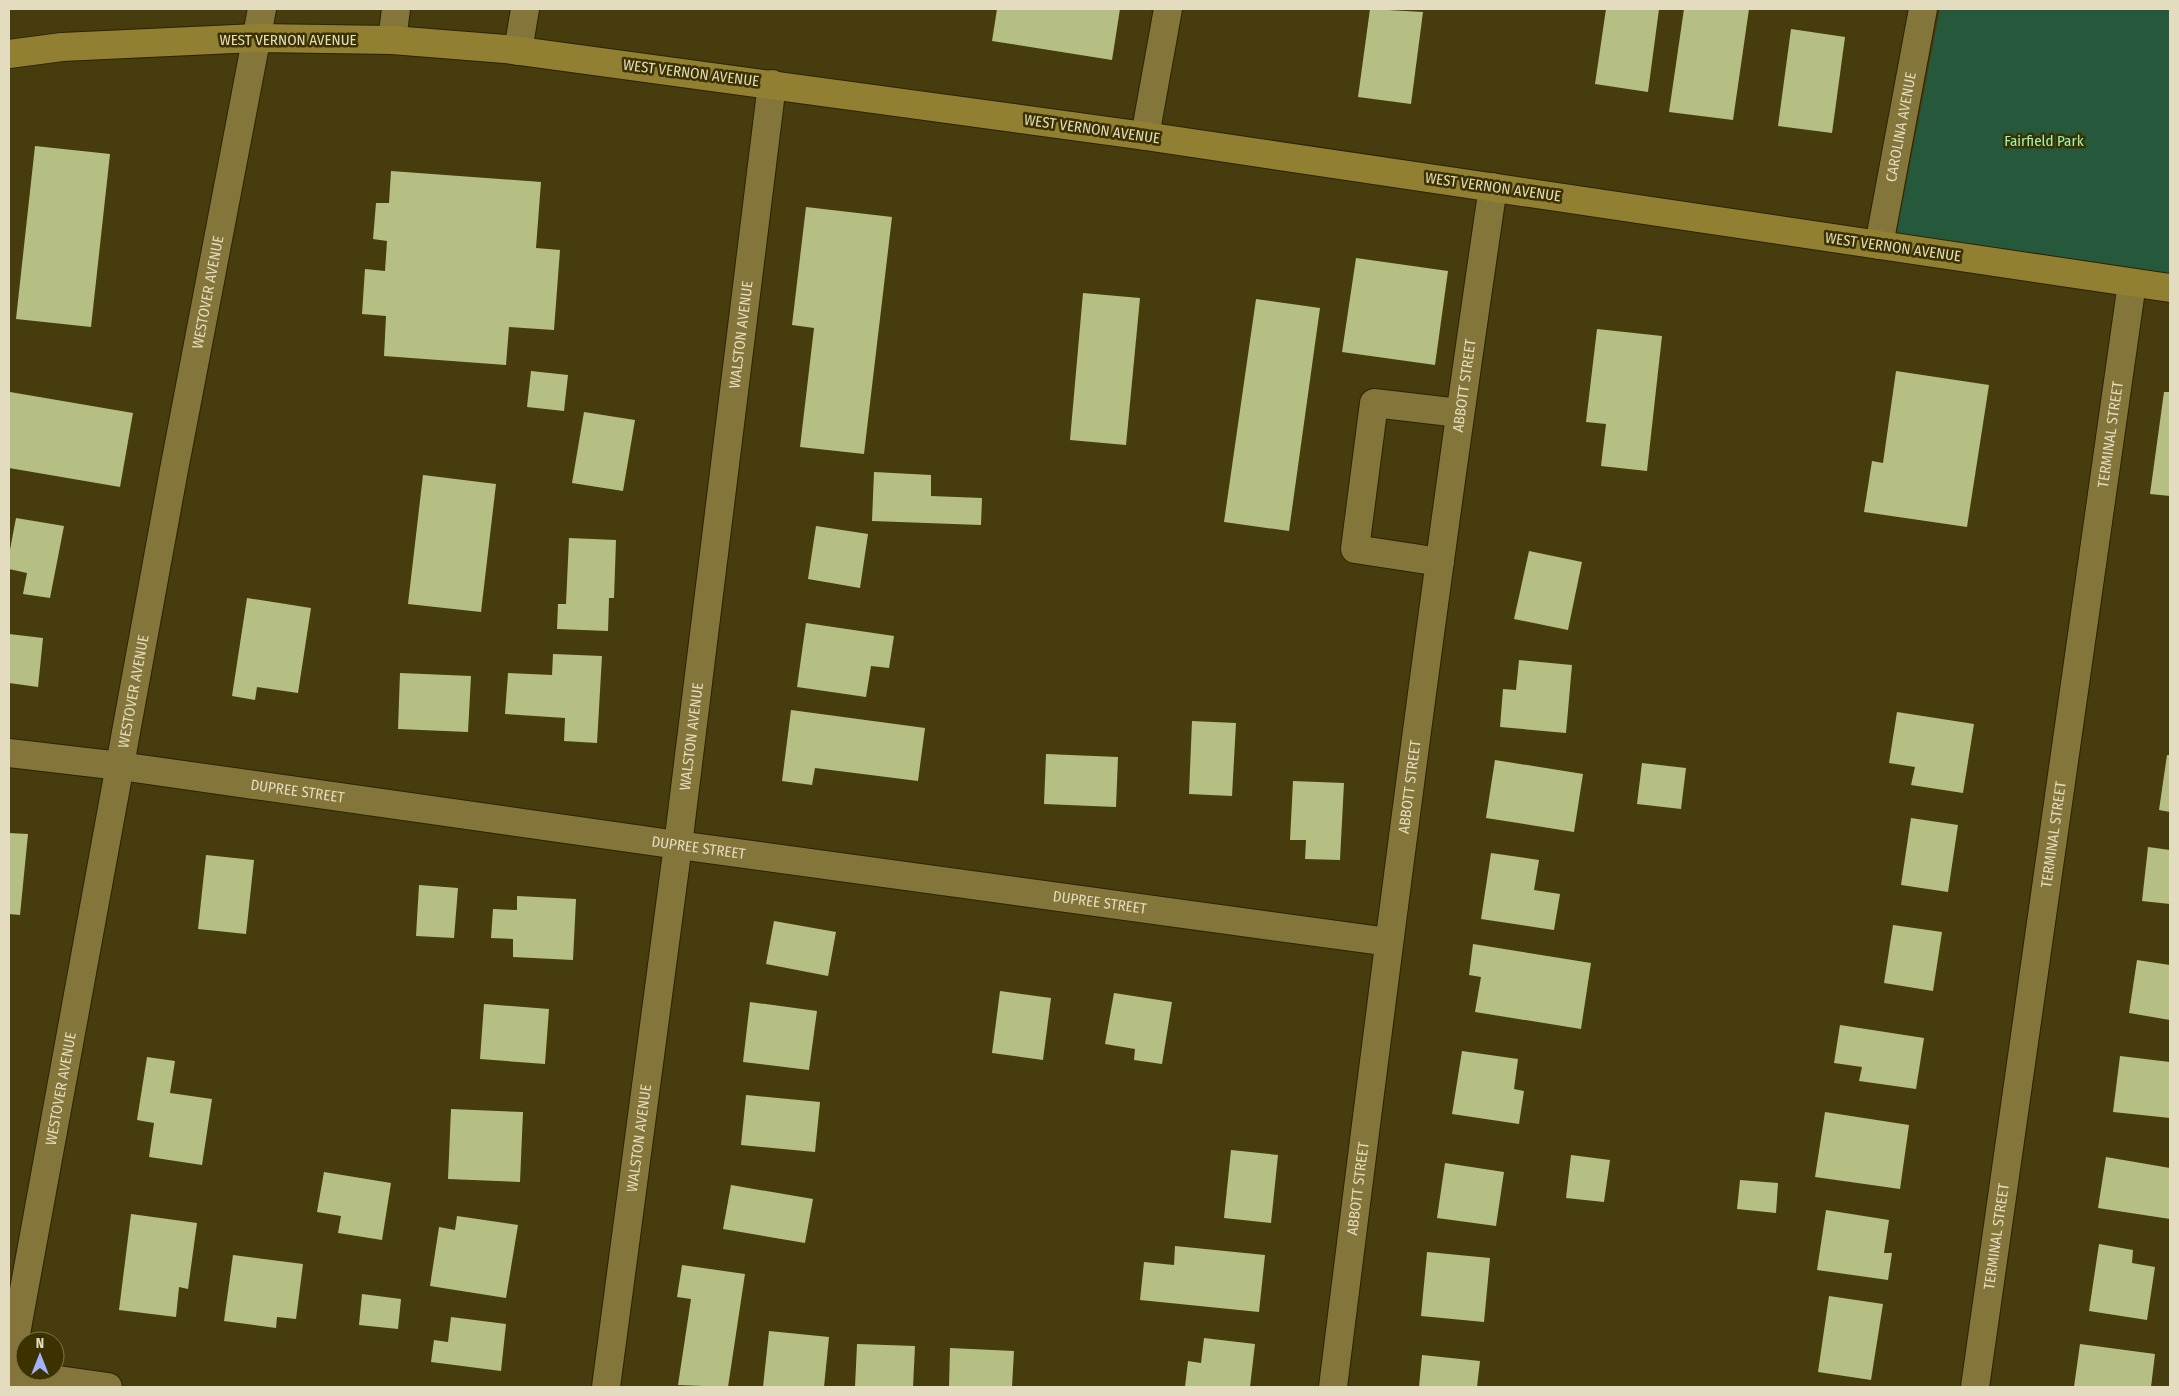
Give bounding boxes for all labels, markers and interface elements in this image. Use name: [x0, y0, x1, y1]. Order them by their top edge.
street label: WEST VERNON AVENUE: [219, 31, 357, 49]
street label: WEST VERNON AVENUE: [622, 56, 760, 90]
street label: CAROLINA AVENUE: [1882, 71, 1920, 183]
street label: WEST VERNON AVENUE: [1023, 111, 1161, 147]
park label: Fairfield Park: [2004, 132, 2084, 150]
street label: WEST VERNON AVENUE: [1424, 169, 1562, 205]
street label: WEST VERNON AVENUE: [1824, 229, 1962, 265]
street label: WESTOVER AVENUE: [188, 234, 228, 350]
street label: WALSTON AVENUE: [725, 280, 757, 390]
street label: ABBOTT STREET: [1449, 338, 1480, 433]
street label: TERMINAL STREET: [2094, 380, 2127, 489]
street label: WESTOVER AVENUE: [114, 633, 153, 749]
street label: WALSTON AVENUE: [676, 682, 707, 792]
street label: ABBOTT STREET: [1395, 739, 1425, 835]
street label: DUPREE STREET: [249, 776, 346, 807]
street label: TERMINAL STREET: [2037, 780, 2070, 889]
street label: DUPREE STREET: [650, 832, 747, 863]
street label: DUPREE STREET: [1052, 887, 1148, 918]
street label: WESTOVER AVENUE: [42, 1031, 80, 1147]
street label: WALSTON AVENUE: [623, 1083, 655, 1193]
street label: ABBOTT STREET: [1343, 1141, 1373, 1236]
street label: TERMINAL STREET: [1980, 1182, 2013, 1291]
north arrow: [15, 1331, 65, 1381]
text: N: [36, 1335, 44, 1352]

